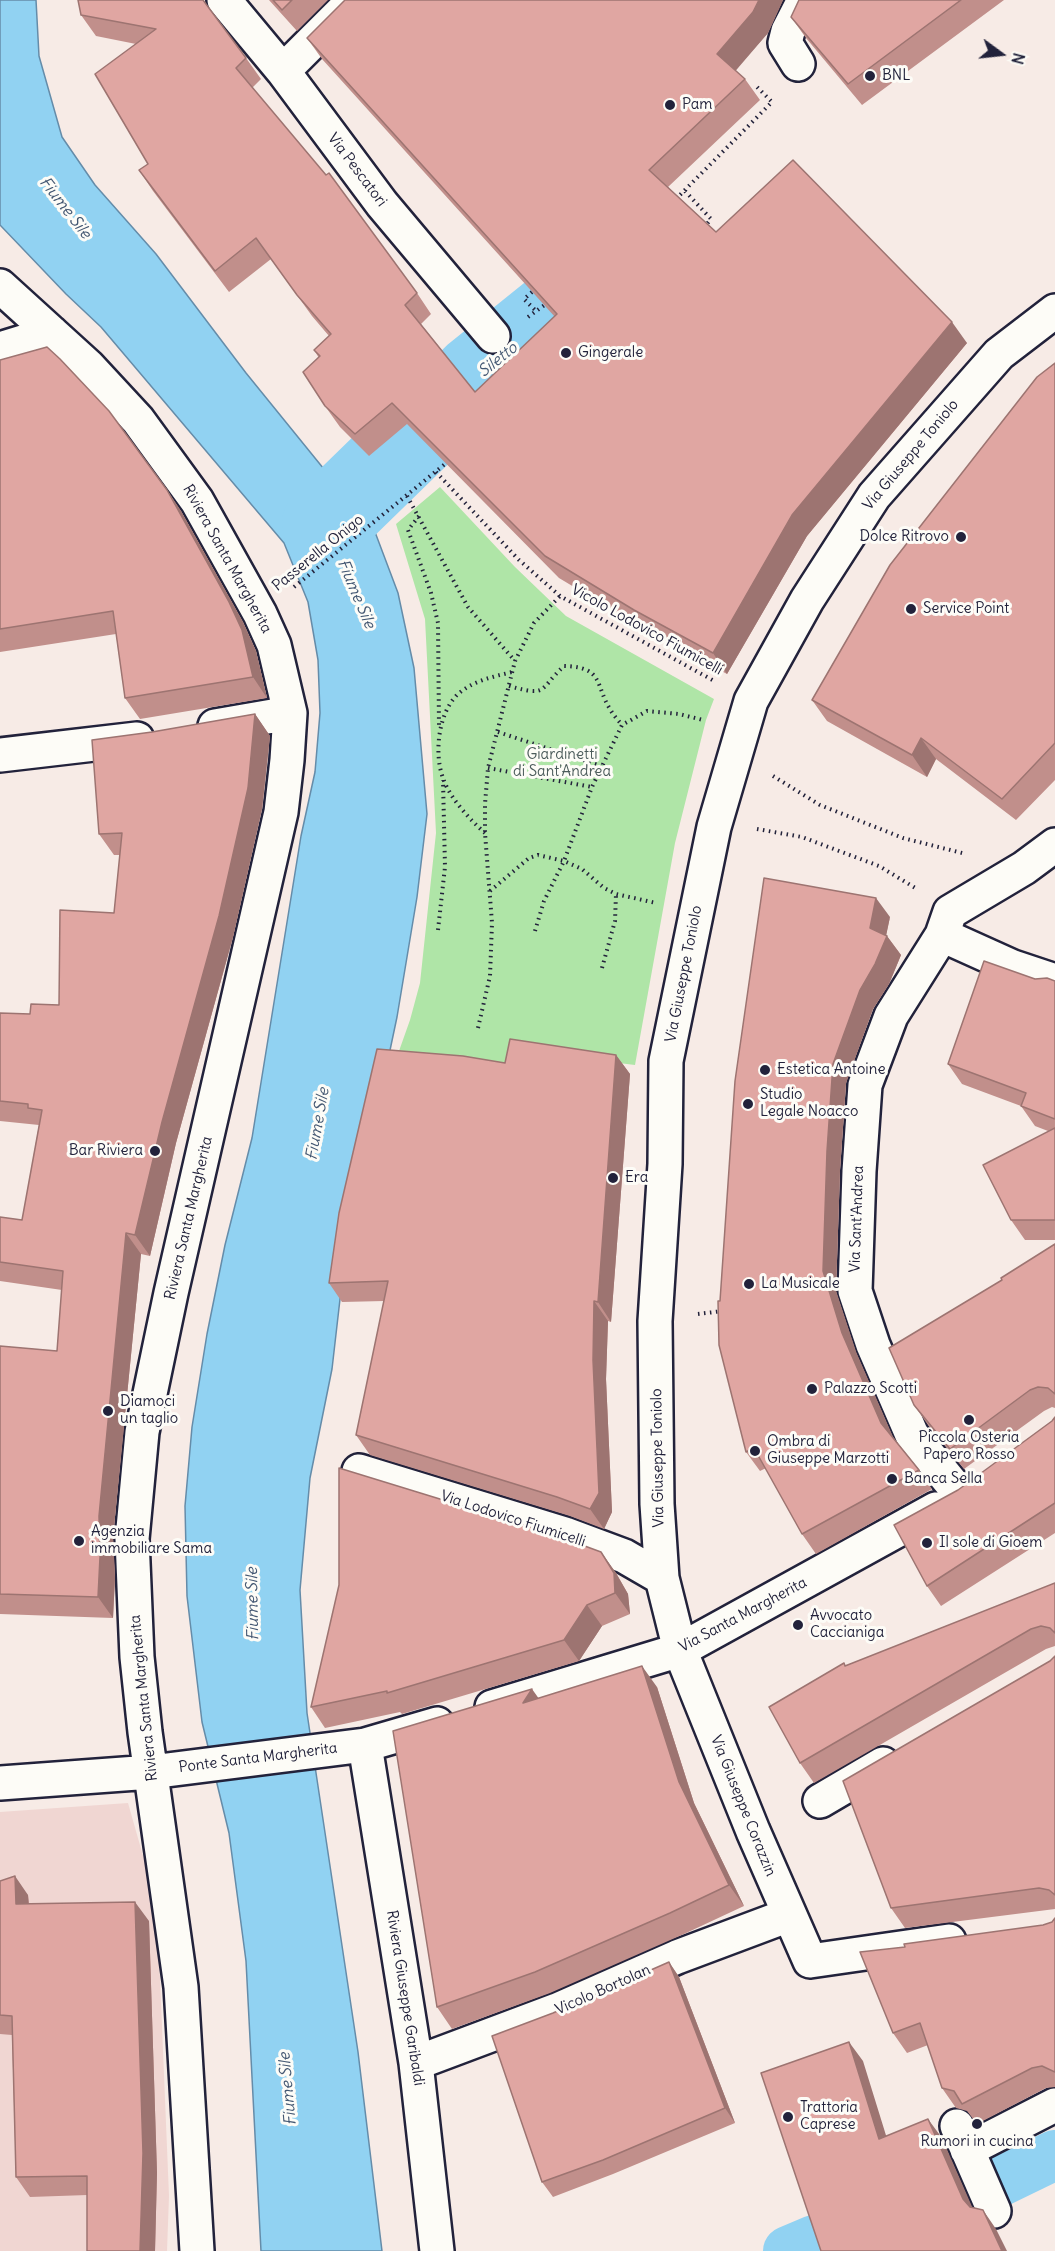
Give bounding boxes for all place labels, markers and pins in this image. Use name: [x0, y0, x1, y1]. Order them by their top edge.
place label: BNL: [882, 67, 910, 85]
marker: BNL: [863, 69, 877, 83]
place label: Pam: [682, 96, 712, 114]
marker: Pam: [663, 98, 677, 112]
place label: Gingerale: [578, 344, 643, 362]
marker: Gingerale: [559, 346, 573, 360]
place label: Dolce Ritrovo: [859, 528, 949, 546]
marker: Dolce Ritrovo: [954, 530, 968, 544]
place label: Service Point: [923, 600, 1009, 618]
marker: Service Point: [904, 602, 918, 616]
place label: Estetica Antoine: [777, 1061, 885, 1079]
marker: Estetica Antoine: [758, 1063, 772, 1077]
place label: Studio Legale Noacco: [760, 1086, 858, 1121]
marker: Studio Legale Noacco: [741, 1097, 755, 1111]
place label: Bar Riviera: [69, 1142, 143, 1160]
marker: Bar Riviera: [148, 1144, 162, 1158]
place label: Era: [625, 1169, 648, 1187]
marker: Era: [606, 1171, 620, 1185]
place label: La Musicale: [761, 1275, 840, 1293]
marker: La Musicale: [742, 1277, 756, 1291]
place label: Palazzo Scotti: [824, 1380, 917, 1398]
marker: Palazzo Scotti: [805, 1382, 819, 1396]
place label: Diamoci un taglio: [120, 1393, 178, 1428]
marker: Diamoci un taglio: [101, 1404, 115, 1418]
marker: Piccola Osteria Papero Rosso: [962, 1413, 976, 1427]
place label: Piccola Osteria Papero Rosso: [919, 1429, 1019, 1464]
place label: Ombra di Giuseppe Marzotti: [767, 1433, 889, 1468]
marker: Ombra di Giuseppe Marzotti: [748, 1444, 762, 1458]
place label: Banca Sella: [904, 1470, 982, 1488]
marker: Banca Sella: [885, 1472, 899, 1486]
place label: Agenzia immobiliare Sama: [91, 1523, 212, 1558]
marker: Agenzia immobiliare Sama: [72, 1534, 86, 1548]
place label: Il sole di Gioem: [939, 1534, 1042, 1552]
marker: Il sole di Gioem: [920, 1536, 934, 1550]
place label: Avvocato Caccianiga: [810, 1607, 884, 1642]
marker: Avvocato Caccianiga: [791, 1618, 805, 1632]
place label: Trattoria Caprese: [800, 2099, 858, 2134]
marker: Trattoria Caprese: [781, 2110, 795, 2124]
marker: Rumori in cucina: [970, 2117, 984, 2131]
place label: Rumori in cucina: [920, 2133, 1034, 2151]

